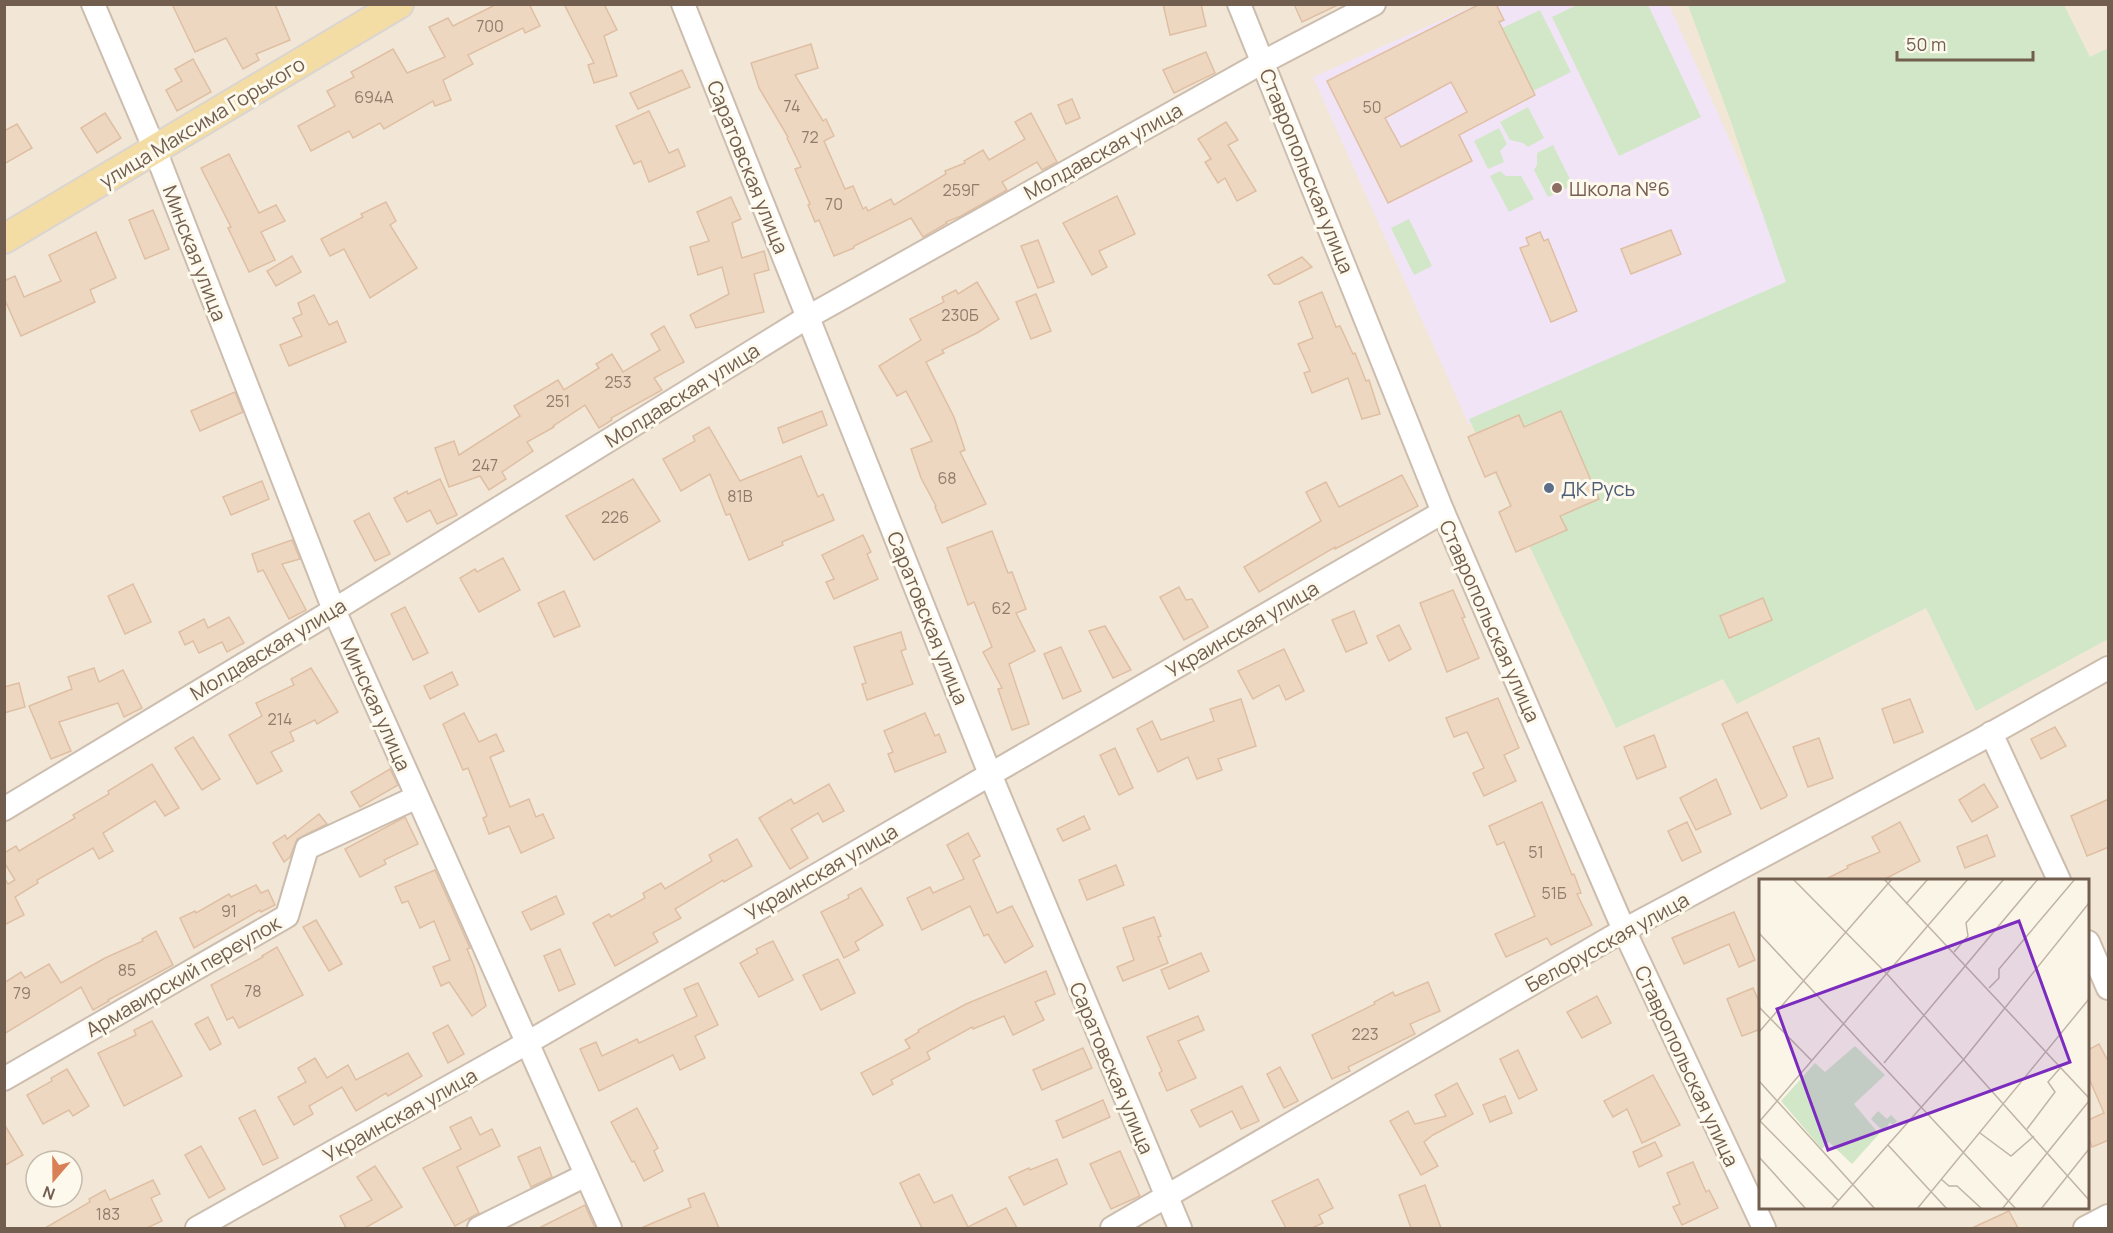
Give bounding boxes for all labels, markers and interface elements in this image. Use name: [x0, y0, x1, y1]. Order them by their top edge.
house number: 700: [476, 15, 504, 37]
scale bar: [1897, 24, 2034, 62]
text: 50 m: [1906, 32, 1946, 56]
street label: улица Максима Горького: [94, 50, 310, 194]
street label: Ставропольская улица: [1254, 65, 1360, 277]
street label: Саратовская улица: [701, 76, 795, 258]
house number: 694А: [354, 86, 394, 108]
house number: 74: [784, 95, 800, 117]
street label: Молдавская улица: [1019, 96, 1187, 206]
house number: 50: [1363, 96, 1382, 118]
house number: 72: [801, 126, 819, 148]
place label: Школа №6: [1569, 175, 1670, 202]
house number: 259Г: [943, 179, 980, 201]
street label: Минская улица: [157, 181, 233, 325]
marker: Школа №6: [1550, 181, 1564, 195]
house number: 70: [825, 193, 843, 215]
house number: 230Б: [941, 304, 979, 326]
street label: Молдавская улица: [600, 336, 764, 454]
house number: 253: [604, 371, 632, 393]
house number: 251: [546, 390, 570, 412]
house number: 247: [472, 454, 498, 476]
house number: 68: [937, 467, 957, 489]
place label: ДК Русь: [1561, 475, 1635, 502]
marker: ДК Русь: [1542, 481, 1556, 495]
house number: 81В: [727, 485, 753, 507]
house number: 226: [601, 506, 629, 528]
street label: Ставропольская улица: [1433, 516, 1547, 726]
street label: Саратовская улица: [881, 527, 975, 709]
street label: Украинская улица: [1161, 574, 1323, 684]
street label: Молдавская улица: [185, 592, 351, 706]
house number: 62: [991, 597, 1011, 619]
street label: Минская улица: [334, 633, 418, 775]
house number: 214: [268, 708, 292, 730]
street label: Украинская улица: [740, 817, 902, 927]
house number: 51: [1528, 841, 1544, 863]
inset map: [1759, 879, 2089, 1209]
house number: 51Б: [1541, 882, 1567, 904]
street label: Белорусская улица: [1520, 886, 1694, 998]
house number: 91: [221, 900, 237, 922]
street label: Армавирский переулок: [81, 909, 286, 1043]
house number: 85: [118, 959, 136, 981]
street label: Ставропольская улица: [1629, 961, 1745, 1171]
street label: Саратовская улица: [1064, 978, 1160, 1158]
house number: 78: [244, 980, 262, 1002]
house number: 79: [13, 982, 31, 1004]
house number: 223: [1351, 1023, 1379, 1045]
street label: Украинская улица: [318, 1061, 482, 1169]
north arrow: [24, 1149, 84, 1209]
text: N: [40, 1181, 58, 1205]
house number: 183: [96, 1203, 120, 1225]

